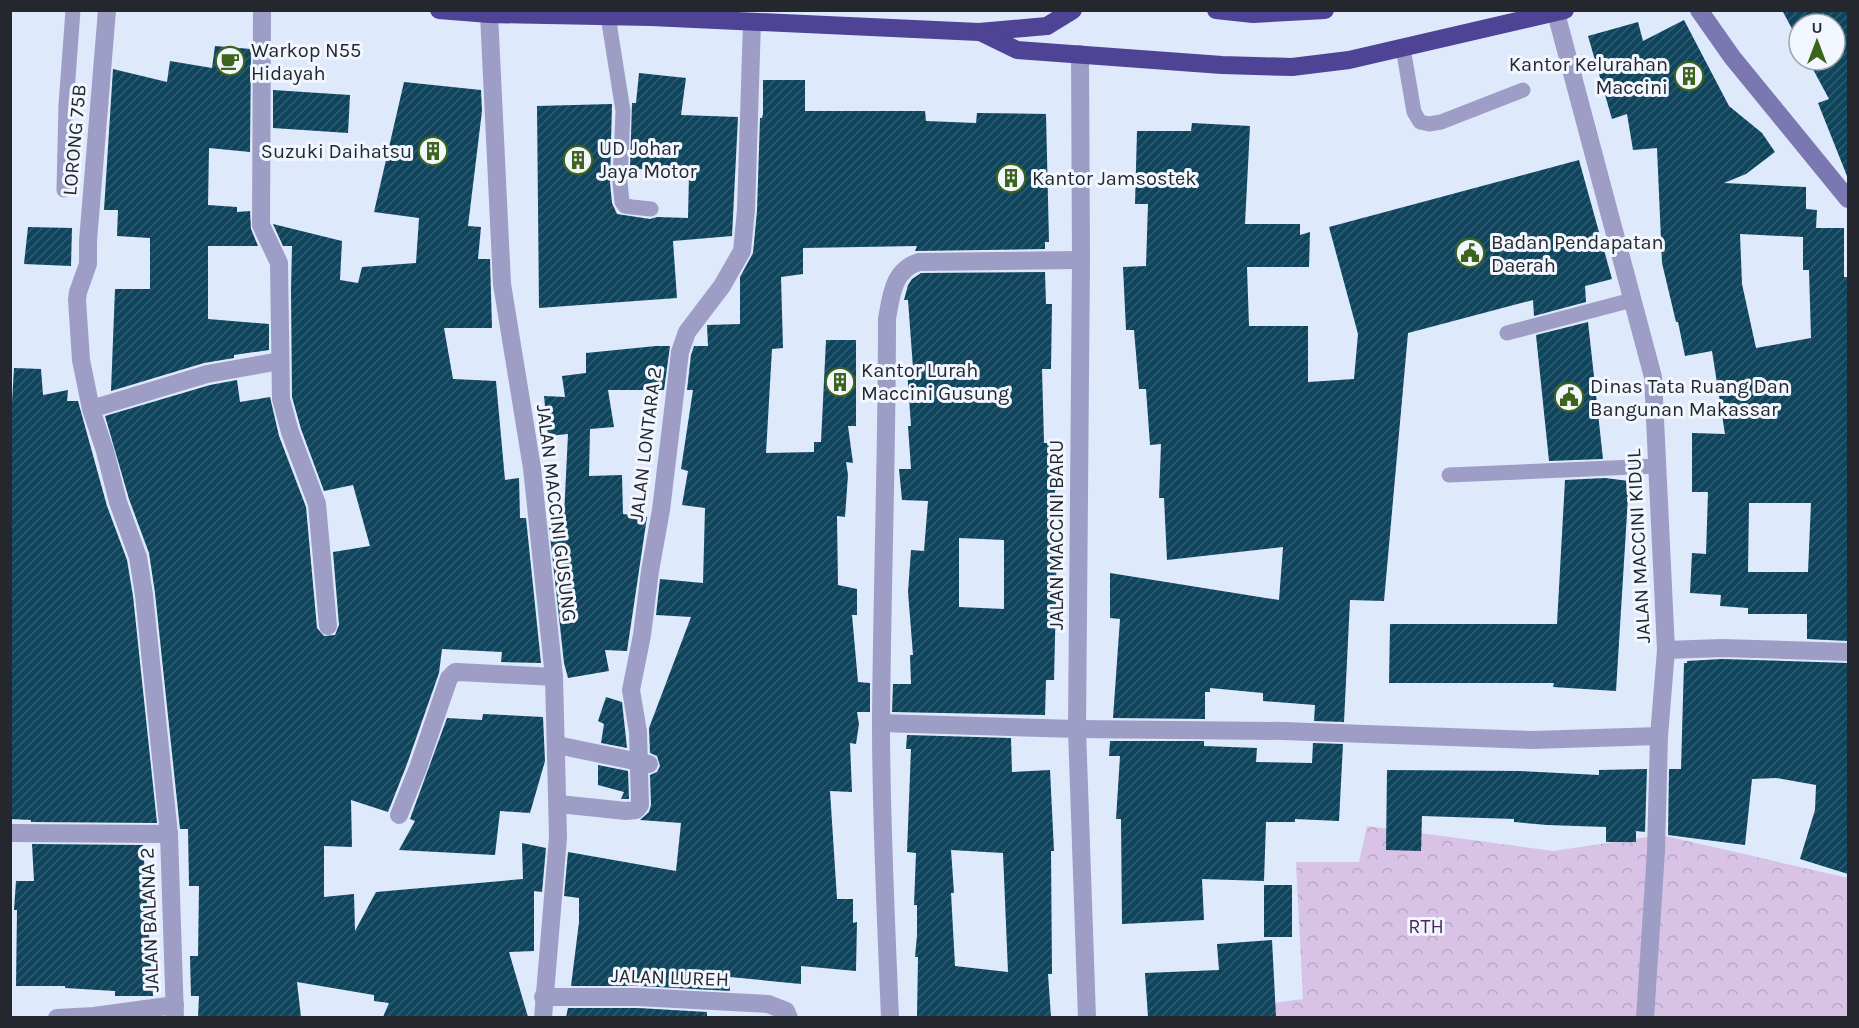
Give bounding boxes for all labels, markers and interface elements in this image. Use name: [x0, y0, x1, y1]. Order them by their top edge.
north arrow: [1787, 12, 1847, 72]
text: U: [1811, 18, 1823, 37]
place label: Warkop N55 Hidayah: [251, 39, 361, 85]
cafe icon: Warkop N55 Hidayah: [214, 45, 246, 77]
place label: Kantor Kelurahan Maccini: [1509, 53, 1668, 99]
building icon: Kantor Kelurahan Maccini: [1673, 60, 1705, 92]
street label: LORONG 75B: [58, 83, 91, 197]
building icon: Suzuki Daihatsu: [417, 135, 449, 167]
place label: UD Johar Jaya Motor: [599, 137, 697, 183]
place label: Suzuki Daihatsu: [261, 140, 412, 163]
building icon: UD Johar Jaya Motor: [562, 144, 594, 176]
building icon: Kantor Jamsostek: [995, 162, 1027, 194]
place label: Kantor Jamsostek: [1032, 167, 1196, 190]
place label: Badan Pendapatan Daerah: [1491, 231, 1664, 277]
public building icon: Badan Pendapatan Daerah: [1454, 237, 1486, 269]
place label: Kantor Lurah Maccini Gusung: [861, 359, 1009, 405]
street label: JALAN LONTARA 2: [625, 365, 666, 523]
building icon: Kantor Lurah Maccini Gusung: [824, 366, 856, 398]
place label: Dinas Tata Ruang Dan Bangunan Makassar: [1590, 375, 1790, 421]
public building icon: Dinas Tata Ruang Dan Bangunan Makassar: [1553, 381, 1585, 413]
street label: JALAN MACCINI GUSUNG: [532, 403, 581, 623]
street label: JALAN MACCINI BARU: [1045, 440, 1068, 630]
street label: JALAN MACCINI KIDUL: [1622, 447, 1655, 644]
street label: JALAN BALANA 2: [135, 847, 164, 993]
park label: RTH: [1408, 915, 1444, 938]
street label: JALAN LUREH: [611, 964, 729, 991]

